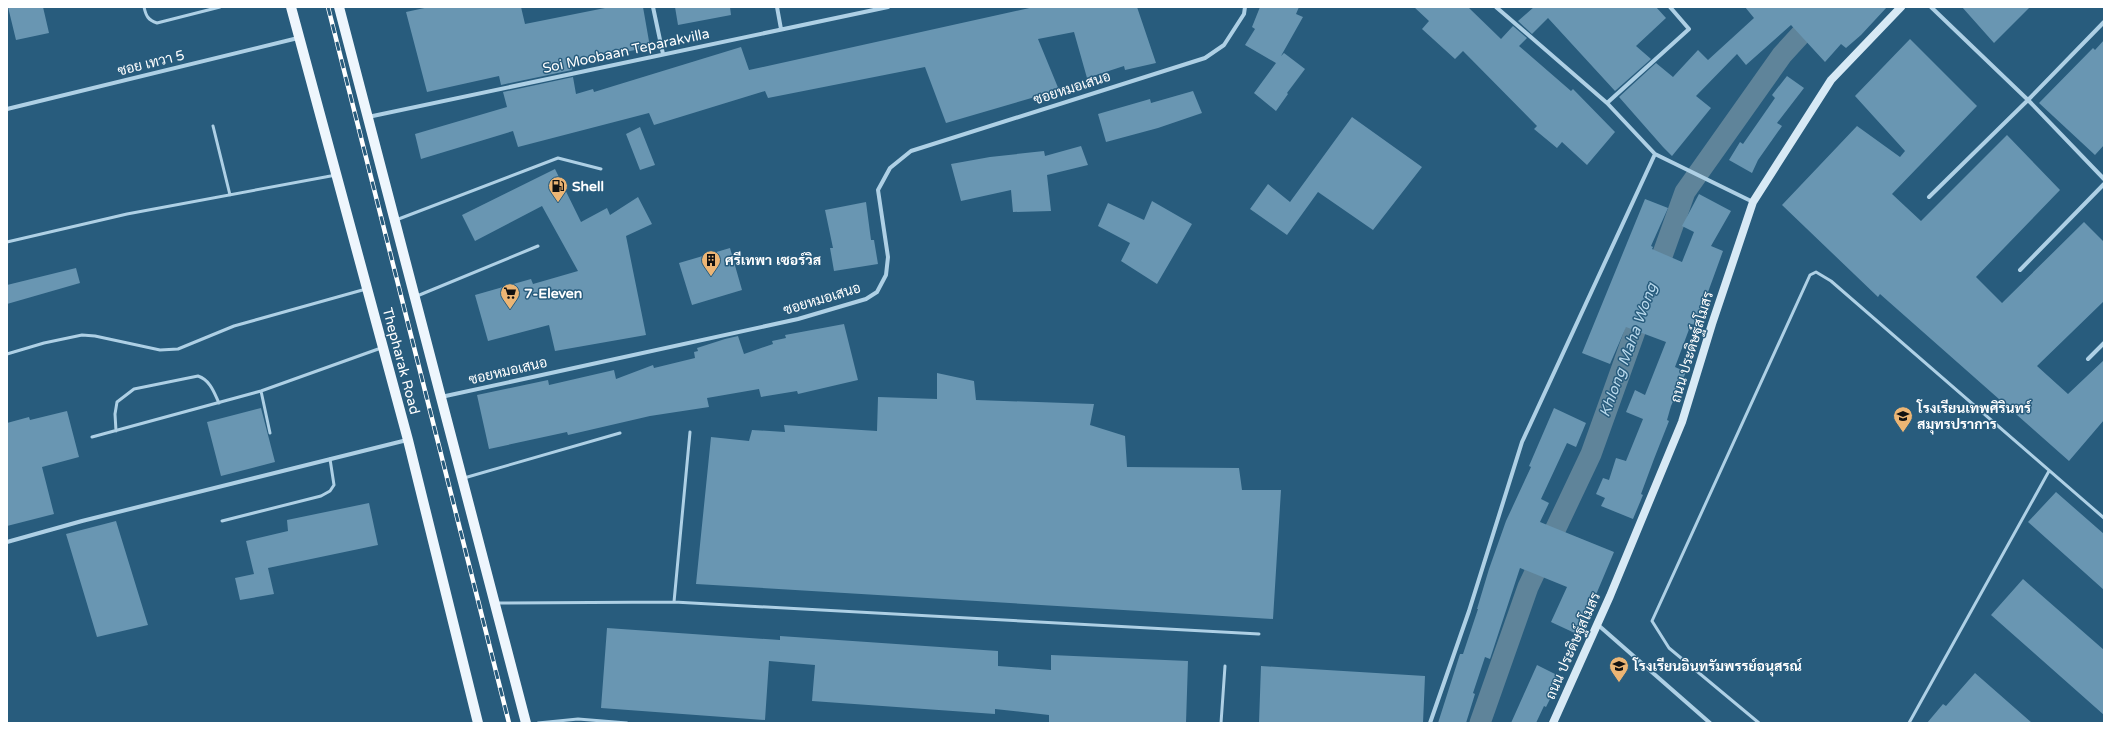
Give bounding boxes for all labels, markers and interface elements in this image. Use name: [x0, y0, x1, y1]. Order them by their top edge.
street label: Soi Moobaan Teparakvilla: [541, 25, 711, 77]
street label: ซอย เทวา 5: [116, 46, 186, 80]
street label: ซอยหมอเสนอ: [1031, 68, 1113, 108]
fuel station icon: Shell: [547, 175, 569, 203]
place label: Shell: [572, 178, 604, 195]
building icon: ศรีเทพา เซอร์วิส: [700, 249, 722, 277]
place label: ศรีเทพา เซอร์วิส: [725, 251, 821, 269]
street label: ซอยหมอเสนอ: [781, 279, 863, 319]
water label: Khlong Maha Wong: [1595, 279, 1661, 419]
supermarket icon: 7-Eleven: [499, 282, 521, 310]
place label: 7-Eleven: [524, 285, 582, 302]
street label: ถนน ประดิษฐ์สโมสร: [1666, 289, 1717, 405]
street label: Thepharak Road: [379, 306, 423, 416]
street label: ซอยหมอเสนอ: [467, 354, 549, 388]
place label: โรงเรียนเทพศิรินทร์ สมุทรปราการ: [1916, 399, 2032, 435]
school or university icon: โรงเรียนเทพศิรินทร์ สมุทรปราการ: [1892, 405, 1914, 433]
street label: ถนน ประดิษฐ์สโมสร: [1541, 589, 1604, 702]
school or university icon: โรงเรียนอินทรัมพรรย์อนุสรณ์: [1608, 655, 1630, 683]
place label: โรงเรียนอินทรัมพรรย์อนุสรณ์: [1632, 657, 1803, 677]

